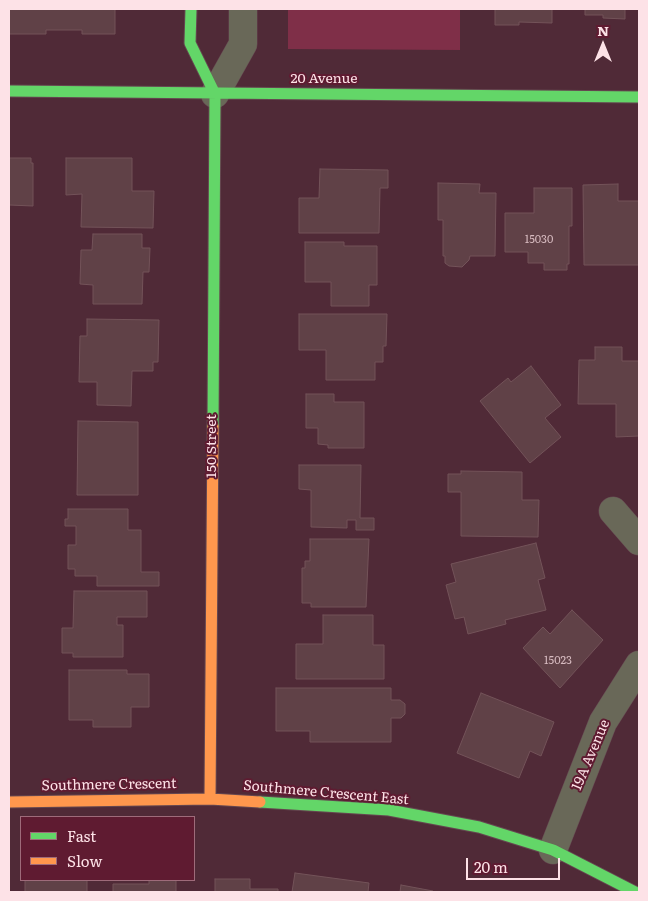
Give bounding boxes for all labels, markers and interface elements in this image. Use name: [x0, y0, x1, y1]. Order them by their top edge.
north arrow: [578, 20, 628, 70]
text: N: [597, 20, 609, 40]
street label: 20 Avenue: [290, 71, 358, 87]
house number: 15030: [525, 233, 553, 247]
street label: 150 Street: [204, 414, 220, 478]
house number: 15023: [544, 654, 572, 668]
street label: 19A Avenue: [569, 717, 613, 793]
street label: Southmere Crescent: [41, 775, 177, 795]
street label: Southmere Crescent East: [243, 777, 409, 809]
legend: [20, 816, 195, 881]
text: Fast: [67, 824, 96, 847]
scale bar: [468, 848, 562, 880]
text: Slow: [67, 849, 102, 872]
text: 20 m: [474, 855, 508, 878]

